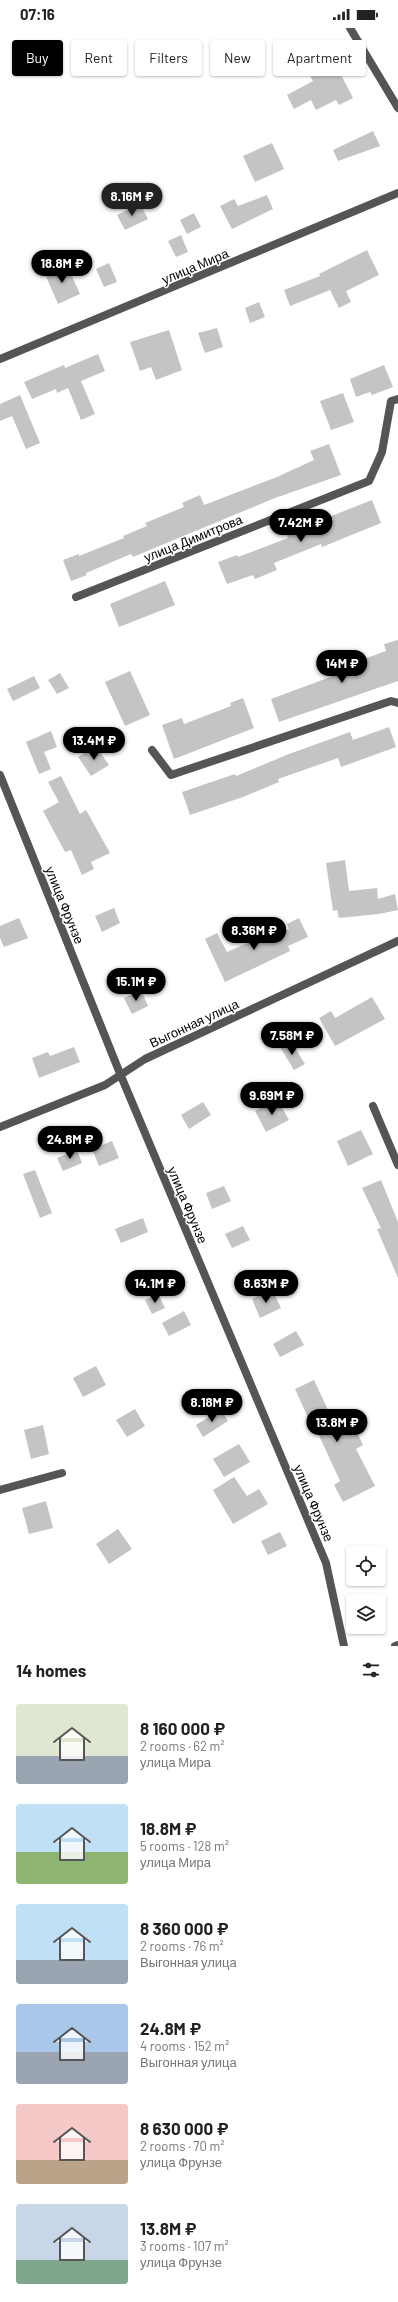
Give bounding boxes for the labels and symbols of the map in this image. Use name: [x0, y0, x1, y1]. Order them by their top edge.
pin: 8.16M ₽: [95, 183, 169, 217]
street label: улица Мира: [159, 244, 231, 287]
pin: 18.8M ₽: [25, 250, 99, 284]
pin: 7.42M ₽: [264, 509, 338, 543]
street label: улица Димитрова: [141, 511, 245, 565]
pin: 14M ₽: [314, 650, 370, 684]
pin: 13.4M ₽: [57, 727, 131, 761]
street label: улица Фрунзе: [42, 864, 88, 946]
pin: 8.36M ₽: [217, 917, 291, 951]
pin: 15.1M ₽: [99, 968, 173, 1002]
street label: Выгонная улица: [147, 995, 242, 1051]
pin: 7.58M ₽: [255, 1022, 329, 1056]
pin: 9.69M ₽: [235, 1082, 309, 1116]
pin: 24.8M ₽: [33, 1126, 107, 1160]
street label: улица Фрунзе: [165, 1164, 211, 1246]
pin: 14.1M ₽: [118, 1270, 192, 1304]
pin: 8.63M ₽: [229, 1270, 303, 1304]
pin: 8.18M ₽: [175, 1389, 249, 1423]
pin: 13.8M ₽: [300, 1409, 374, 1443]
street label: улица Фрунзе: [291, 1462, 337, 1544]

